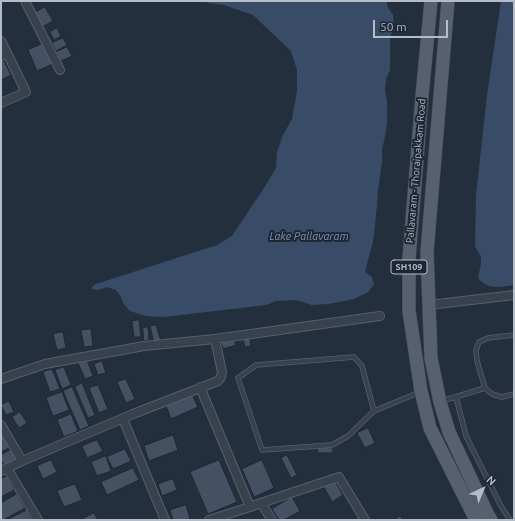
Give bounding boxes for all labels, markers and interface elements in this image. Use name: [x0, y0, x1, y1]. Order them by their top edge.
scale bar: [375, 12, 450, 38]
text: 50 m: [380, 20, 407, 33]
street label: Pallavaram - Thoraipakkam Road: [404, 98, 428, 244]
water label: Lake Pallavaram: [269, 229, 349, 243]
road number: SH109: [391, 260, 427, 274]
north arrow: [463, 469, 503, 509]
text: N: [484, 473, 498, 488]

